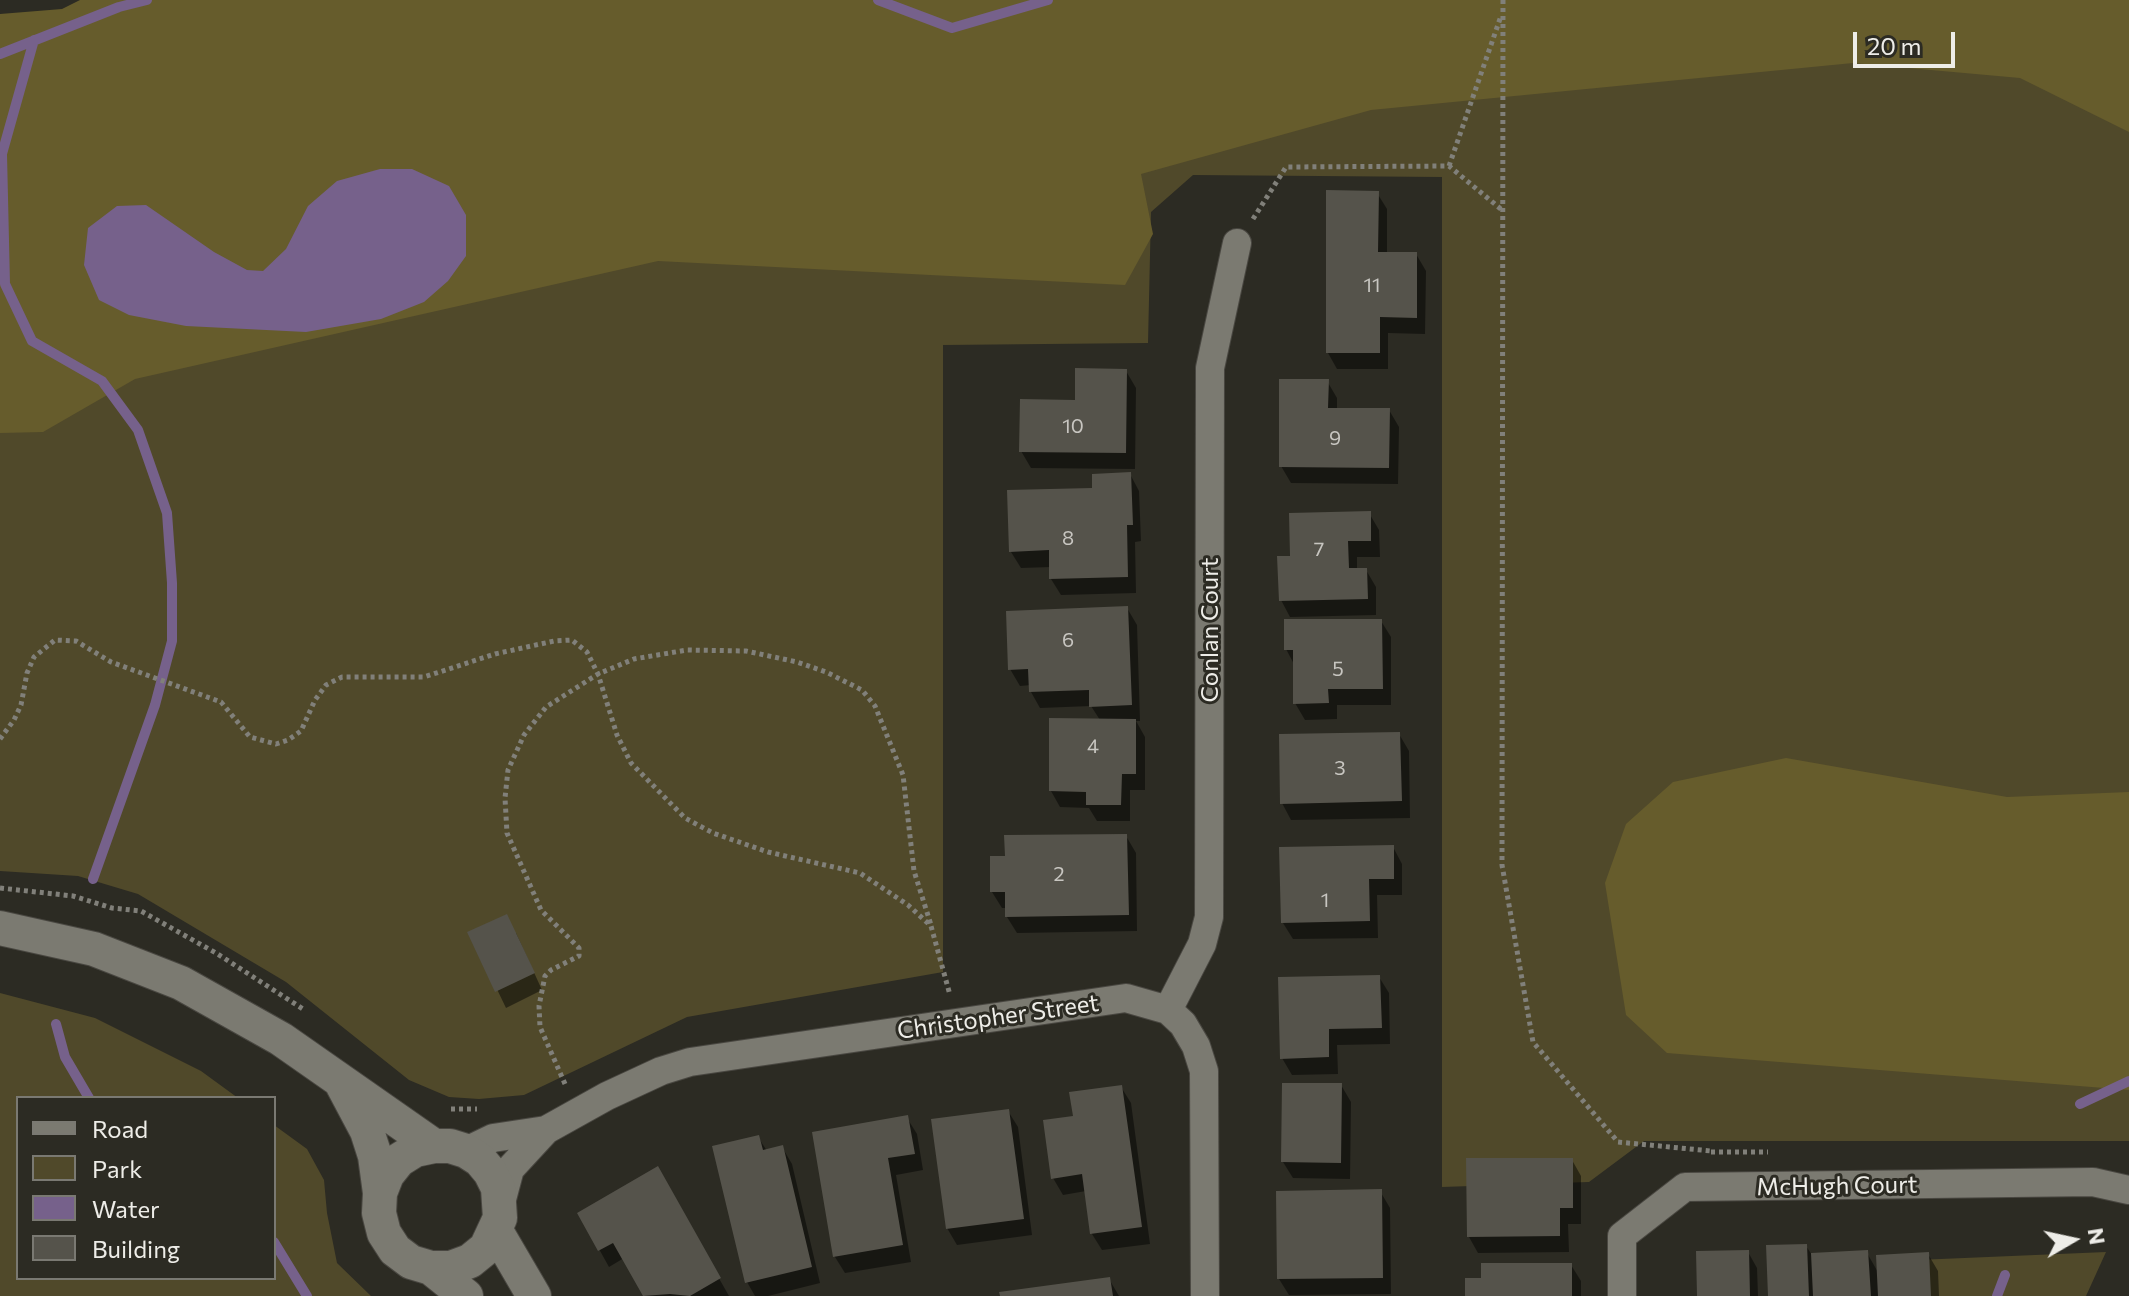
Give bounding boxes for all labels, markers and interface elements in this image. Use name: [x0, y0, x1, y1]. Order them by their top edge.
scale bar: [1857, 16, 1959, 66]
text: 20 m: [1867, 31, 1921, 60]
house number: 11: [1363, 273, 1381, 297]
house number: 10: [1062, 414, 1084, 438]
house number: 9: [1329, 426, 1341, 450]
house number: 8: [1062, 526, 1074, 550]
house number: 7: [1314, 537, 1324, 561]
street label: Conlan Court: [1196, 557, 1224, 703]
house number: 6: [1062, 628, 1074, 652]
house number: 5: [1332, 657, 1344, 681]
house number: 4: [1087, 734, 1099, 758]
house number: 3: [1334, 756, 1346, 780]
house number: 2: [1053, 862, 1065, 886]
house number: 1: [1321, 888, 1329, 912]
street label: Christopher Street: [895, 989, 1101, 1045]
legend: [16, 1096, 276, 1280]
text: Road: [92, 1114, 148, 1143]
text: Park: [92, 1154, 142, 1183]
street label: McHugh Court: [1756, 1170, 1918, 1202]
text: Water: [92, 1194, 160, 1223]
north arrow: [2033, 1200, 2113, 1280]
text: N: [2083, 1226, 2112, 1246]
text: Building: [92, 1234, 180, 1263]

